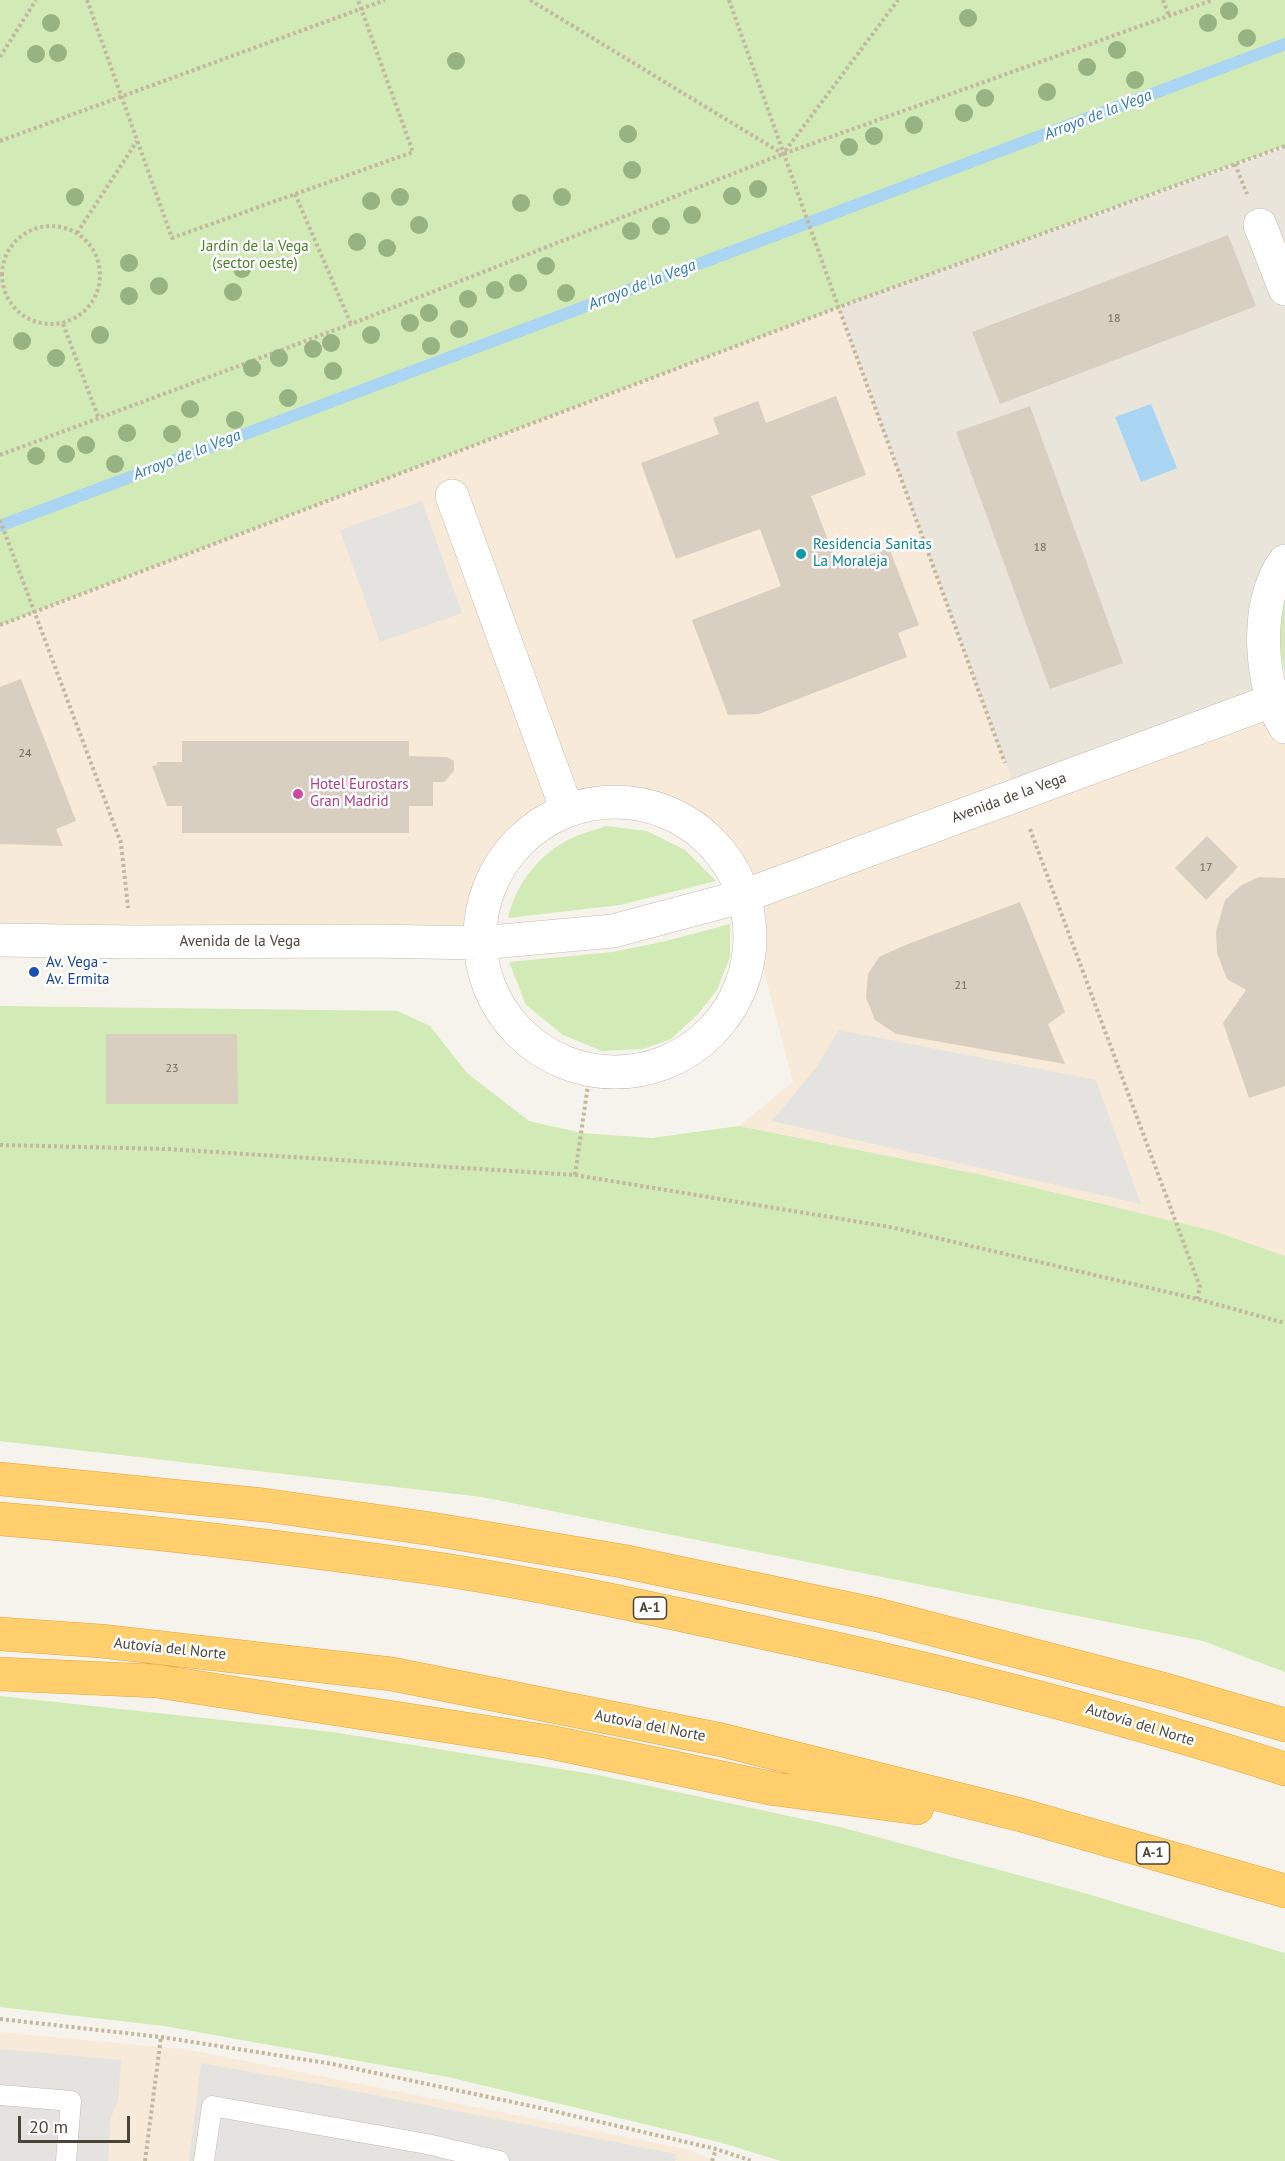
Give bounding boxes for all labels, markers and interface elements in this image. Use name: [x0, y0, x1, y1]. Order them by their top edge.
water label: Arroyo de la Vega: [1042, 86, 1154, 144]
park label: Jardín de la Vega (sector oeste): [201, 238, 309, 273]
water label: Arroyo de la Vega: [586, 256, 698, 314]
house number: 18: [1107, 312, 1121, 326]
water label: Arroyo de la Vega: [131, 426, 243, 484]
place label: Residencia Sanitas La Moraleja: [813, 536, 932, 571]
house number: 18: [1033, 541, 1047, 555]
marker: Residencia Sanitas La Moraleja: [794, 547, 808, 561]
house number: 24: [18, 747, 32, 761]
street label: Avenida de la Vega: [949, 769, 1069, 827]
place label: Hotel Eurostars Gran Madrid: [310, 776, 409, 811]
marker: Hotel Eurostars Gran Madrid: [291, 787, 305, 801]
house number: 17: [1199, 861, 1213, 875]
street label: Avenida de la Vega: [180, 933, 300, 951]
place label: Av. Vega - Av. Ermita: [46, 954, 109, 989]
marker: Av. Vega - Av. Ermita: [27, 965, 41, 979]
house number: 21: [954, 979, 968, 993]
house number: 23: [165, 1062, 179, 1076]
road number: A-1: [634, 1597, 666, 1619]
street label: Autovía del Norte: [113, 1634, 227, 1664]
street label: Autovía del Norte: [1084, 1700, 1196, 1750]
street label: Autovía del Norte: [593, 1706, 707, 1746]
road number: A-1: [1136, 1842, 1170, 1864]
scale bar: [21, 2104, 134, 2142]
text: 20 m: [29, 2115, 68, 2138]

